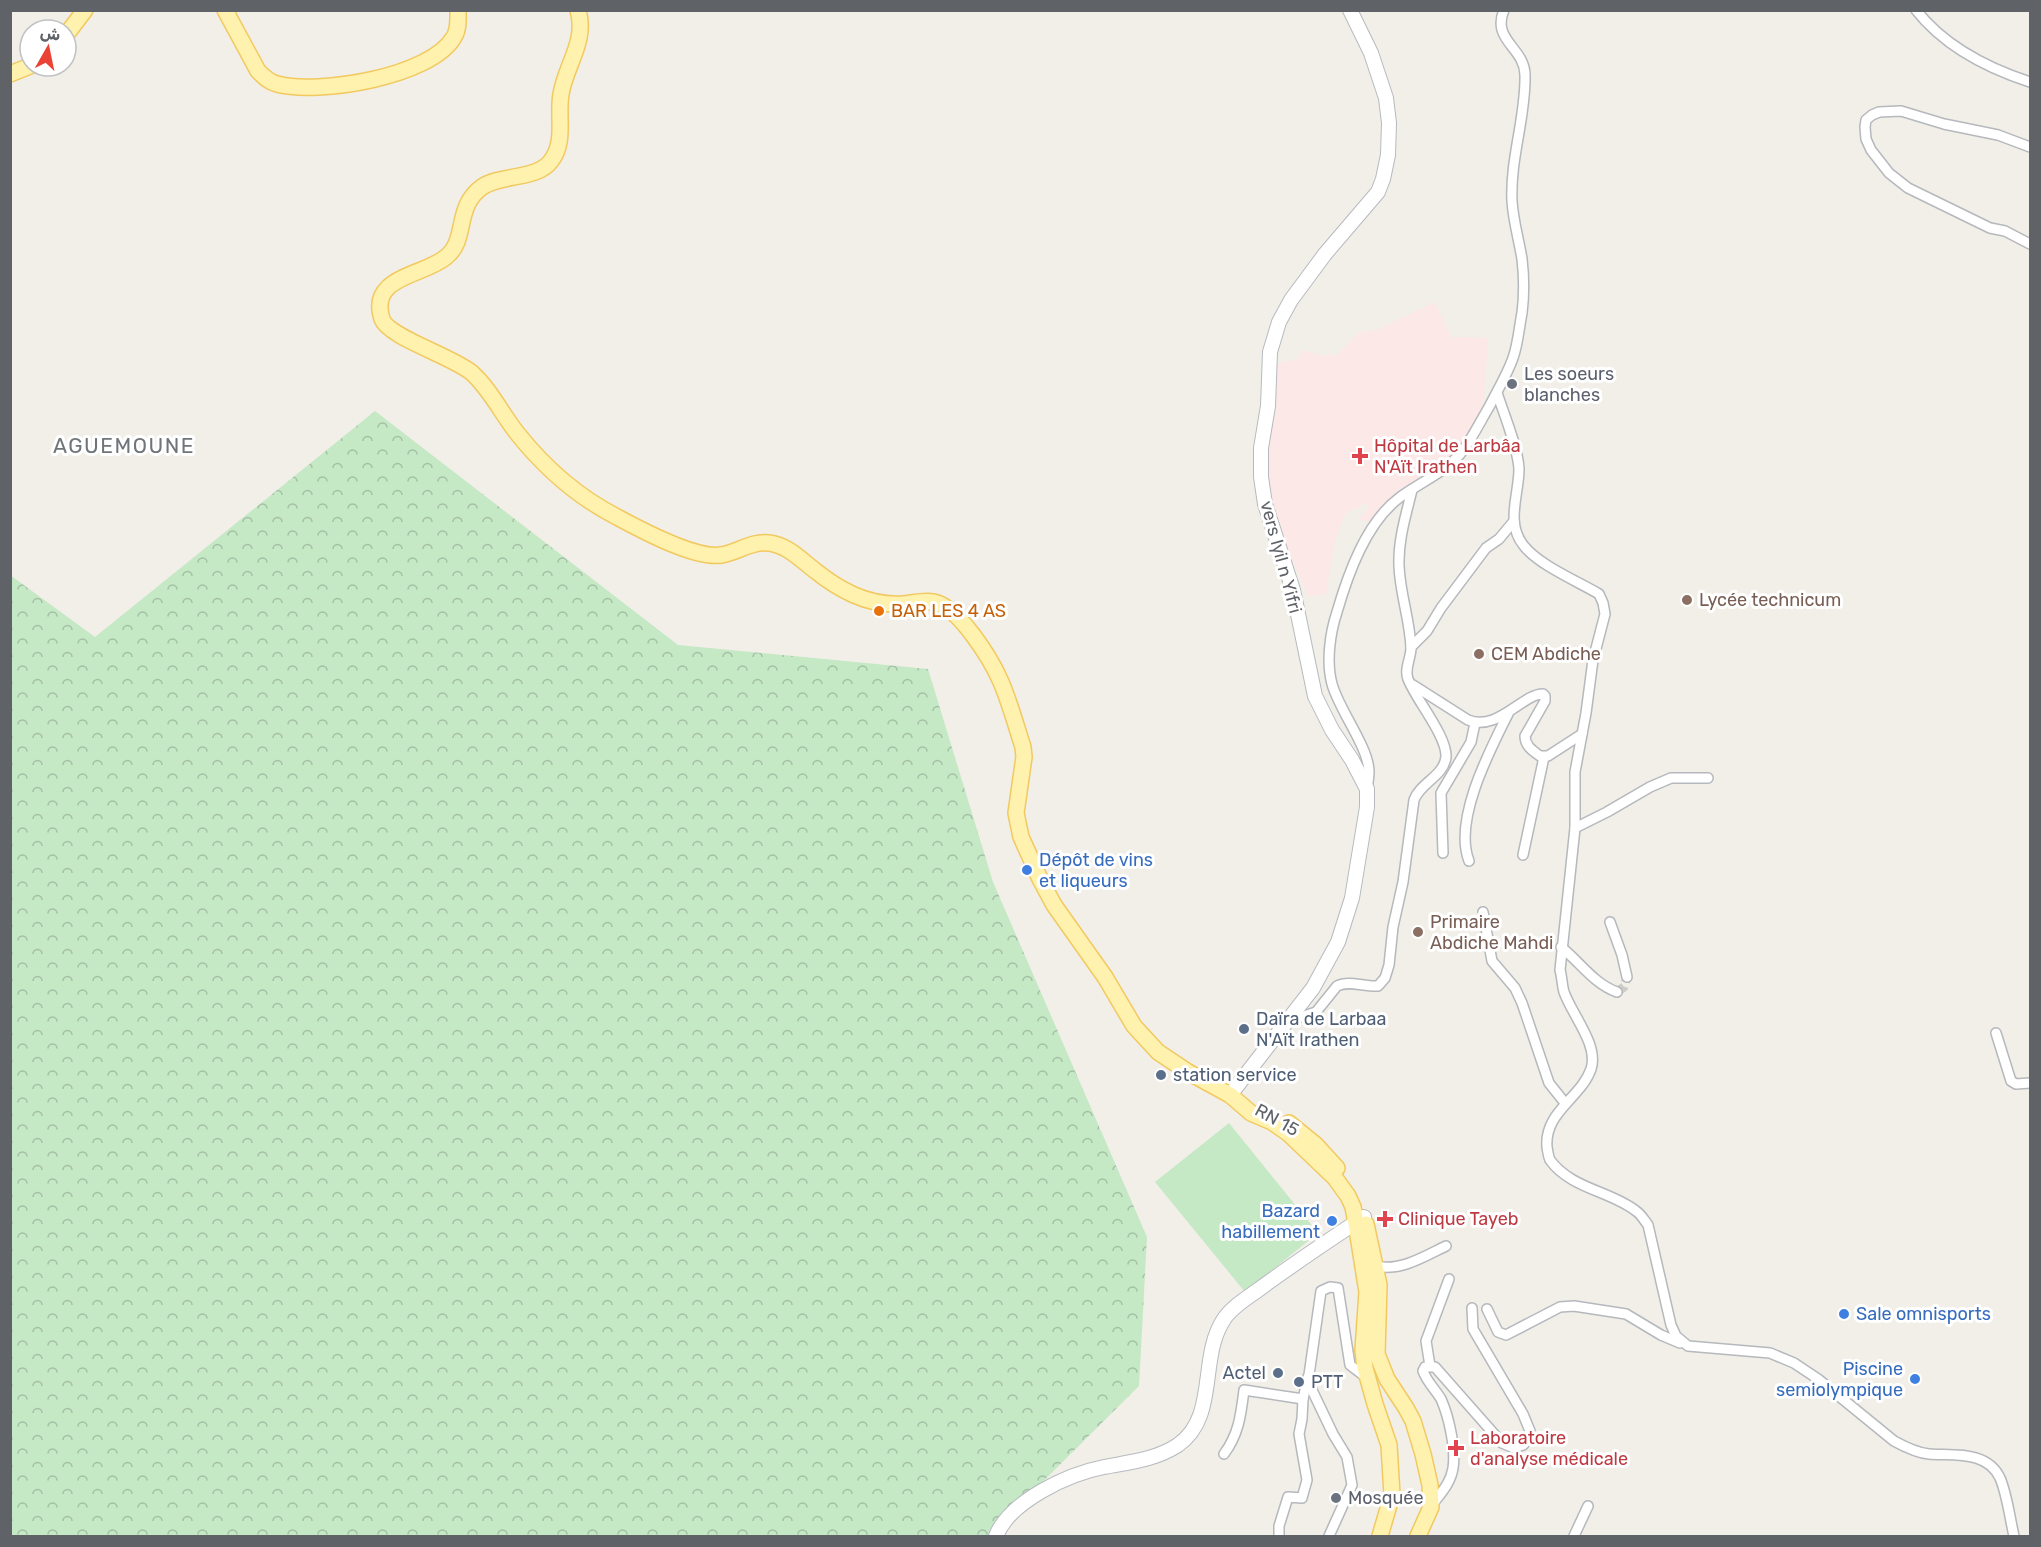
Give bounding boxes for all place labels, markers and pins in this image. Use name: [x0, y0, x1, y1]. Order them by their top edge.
place label: Les soeurs blanches: [1524, 363, 1614, 406]
marker: Les soeurs blanches: [1505, 377, 1519, 391]
place label: Hôpital de Larbâa N'Aït Irathen: [1374, 435, 1521, 478]
marker: Hôpital de Larbâa N'Aït Irathen: [1351, 447, 1369, 465]
place label: Lycée technicum: [1699, 589, 1841, 611]
marker: Lycée technicum: [1680, 593, 1694, 607]
place label: BAR LES 4 AS: [891, 600, 1006, 622]
marker: BAR LES 4 AS: [872, 604, 886, 618]
place label: CEM Abdiche: [1491, 643, 1601, 665]
marker: CEM Abdiche: [1472, 647, 1486, 661]
place label: Dépôt de vins et liqueurs: [1039, 849, 1153, 892]
marker: Dépôt de vins et liqueurs: [1020, 863, 1034, 877]
place label: Primaire Abdiche Mahdi: [1430, 911, 1553, 954]
marker: Primaire Abdiche Mahdi: [1411, 925, 1425, 939]
place label: Daïra de Larbaa N'Aït Irathen: [1256, 1008, 1386, 1051]
marker: Daïra de Larbaa N'Aït Irathen: [1237, 1022, 1251, 1036]
place label: station service: [1173, 1064, 1297, 1086]
marker: station service: [1154, 1068, 1168, 1082]
place label: Bazard habillement: [1221, 1200, 1320, 1243]
place label: Clinique Tayeb: [1398, 1208, 1518, 1230]
marker: Clinique Tayeb: [1376, 1210, 1394, 1228]
marker: Bazard habillement: [1325, 1214, 1339, 1228]
place label: Sale omnisports: [1856, 1303, 1991, 1325]
marker: Sale omnisports: [1837, 1307, 1851, 1321]
place label: Piscine semiolympique: [1776, 1358, 1903, 1401]
place label: Actel: [1223, 1362, 1266, 1384]
marker: Actel: [1271, 1366, 1285, 1380]
place label: PTT: [1311, 1371, 1343, 1393]
marker: Piscine semiolympique: [1908, 1372, 1922, 1386]
marker: PTT: [1292, 1375, 1306, 1389]
place label: Laboratoire d'analyse médicale: [1470, 1427, 1628, 1470]
marker: Laboratoire d'analyse médicale: [1447, 1439, 1465, 1457]
place label: Mosquée: [1348, 1487, 1424, 1509]
marker: Mosquée: [1329, 1491, 1343, 1505]

